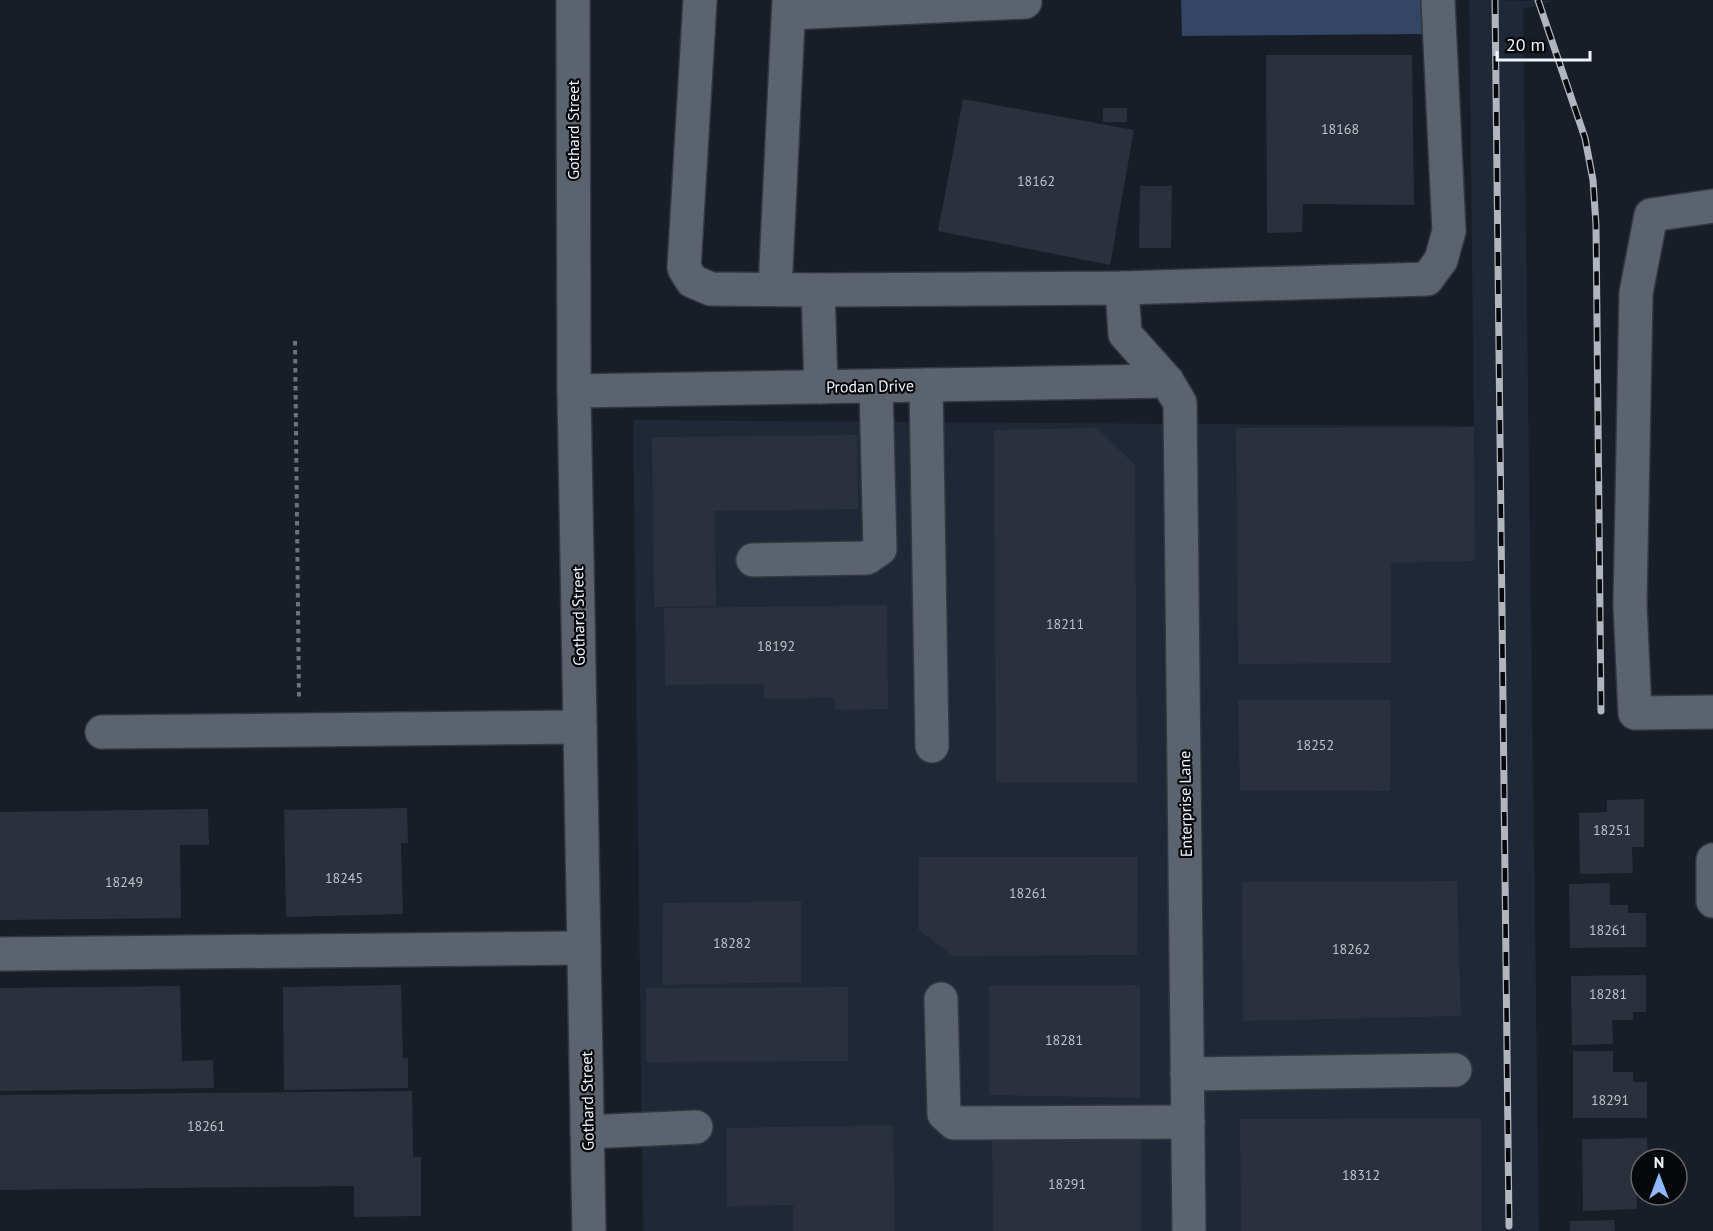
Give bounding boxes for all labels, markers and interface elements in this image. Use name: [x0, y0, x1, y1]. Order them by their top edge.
scale bar: [1497, 24, 1590, 62]
text: 20 m: [1506, 33, 1545, 56]
street label: Gothard Street: [563, 80, 583, 180]
house number: 18168: [1321, 120, 1359, 138]
house number: 18162: [1017, 172, 1055, 190]
street label: Prodan Drive: [826, 375, 914, 397]
street label: Gothard Street: [567, 565, 589, 666]
house number: 18211: [1046, 615, 1084, 633]
house number: 18192: [757, 637, 795, 655]
house number: 18252: [1296, 736, 1334, 754]
street label: Enterprise Lane: [1174, 751, 1196, 857]
house number: 18251: [1593, 821, 1631, 839]
house number: 18245: [325, 869, 363, 887]
house number: 18249: [105, 873, 143, 891]
house number: 18261: [1009, 884, 1047, 902]
house number: 18261: [1589, 921, 1627, 939]
house number: 18282: [713, 934, 751, 952]
house number: 18262: [1332, 940, 1370, 958]
house number: 18281: [1589, 985, 1627, 1003]
house number: 18281: [1045, 1031, 1083, 1049]
street label: Gothard Street: [576, 1050, 598, 1151]
house number: 18291: [1591, 1091, 1629, 1109]
house number: 18261: [187, 1117, 225, 1135]
north arrow: [1629, 1147, 1689, 1207]
text: N: [1654, 1152, 1664, 1172]
house number: 18312: [1342, 1166, 1380, 1184]
house number: 18291: [1048, 1175, 1086, 1193]

